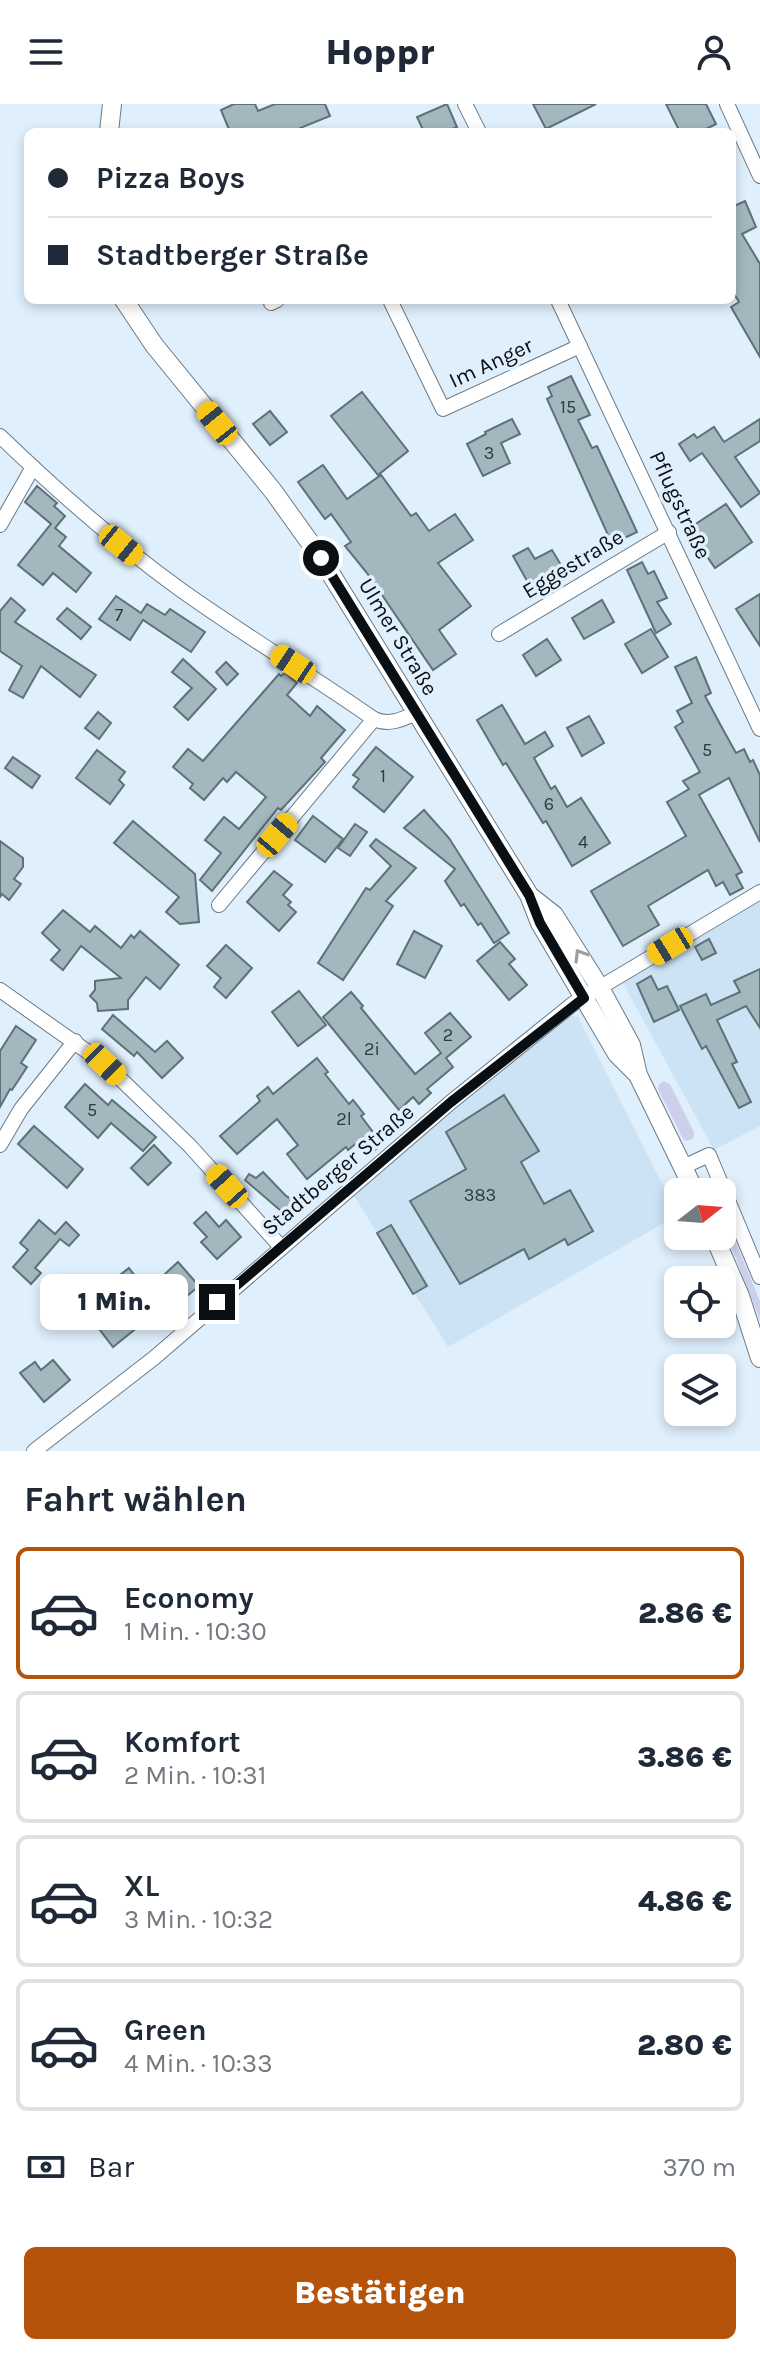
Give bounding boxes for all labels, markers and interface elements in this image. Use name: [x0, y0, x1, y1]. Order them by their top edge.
icon: menu: [24, 30, 68, 74]
icon: person: [692, 30, 736, 74]
text: Hoppr: [325, 31, 435, 73]
text: Pizza Boys: [96, 160, 245, 196]
text: Stadtberger Straße: [96, 237, 369, 273]
street label: Im Anger: [445, 332, 537, 394]
house number: 15: [560, 396, 576, 418]
car: [193, 397, 241, 449]
house number: 3: [484, 442, 494, 464]
street label: Pflugstraße: [644, 447, 716, 563]
car: [95, 521, 147, 569]
street label: Eggestraße: [518, 524, 628, 604]
route start: [303, 540, 339, 576]
street label: Ulmer Straße: [353, 574, 443, 700]
house number: 7: [115, 604, 124, 626]
car: [266, 641, 320, 687]
house number: 5: [702, 739, 712, 761]
house number: 1: [380, 765, 386, 787]
house number: 6: [544, 793, 554, 815]
car: [252, 809, 302, 861]
house number: 4: [578, 831, 588, 853]
car: [643, 923, 697, 969]
one-way arrow: [575, 950, 590, 964]
house number: 2: [443, 1024, 453, 1046]
house number: 2i: [364, 1038, 380, 1060]
car: [79, 1039, 131, 1089]
house number: 5: [87, 1099, 97, 1121]
street label: Stadtberger Straße: [257, 1099, 419, 1241]
house number: 2l: [336, 1108, 352, 1130]
car: [202, 1160, 252, 1212]
north arrow: [664, 1178, 736, 1250]
map controls: [664, 1178, 736, 1426]
house number: 383: [464, 1184, 496, 1206]
button: locate: [664, 1266, 736, 1338]
callout: 1 Min.: [41, 1274, 189, 1330]
route end: [199, 1284, 235, 1320]
text: 1 Min.: [77, 1286, 151, 1317]
button: layers: [664, 1354, 736, 1426]
text: Fahrt wählen: [24, 1478, 247, 1520]
icon: car: [28, 1577, 100, 1649]
text: Economy: [124, 1580, 254, 1616]
text: 2.86 €: [638, 1595, 732, 1631]
text: 1 Min. · 10:30: [124, 1616, 267, 1647]
icon: car: [28, 1721, 100, 1793]
text: Komfort: [124, 1724, 241, 1760]
text: 3.86 €: [637, 1739, 732, 1775]
text: 2 Min. · 10:31: [124, 1760, 266, 1791]
icon: car: [28, 1865, 100, 1937]
text: XL: [124, 1868, 159, 1904]
text: 4.86 €: [638, 1883, 732, 1919]
text: 3 Min. · 10:32: [124, 1904, 273, 1935]
icon: car: [28, 2009, 100, 2081]
text: Green: [124, 2012, 207, 2048]
text: 2.80 €: [637, 2027, 732, 2063]
text: 4 Min. · 10:33: [124, 2048, 273, 2079]
icon: cash: [24, 2145, 68, 2189]
text: Bar: [88, 2149, 134, 2185]
text: 370 m: [663, 2152, 736, 2183]
button: Bestätigen: [24, 2247, 736, 2339]

